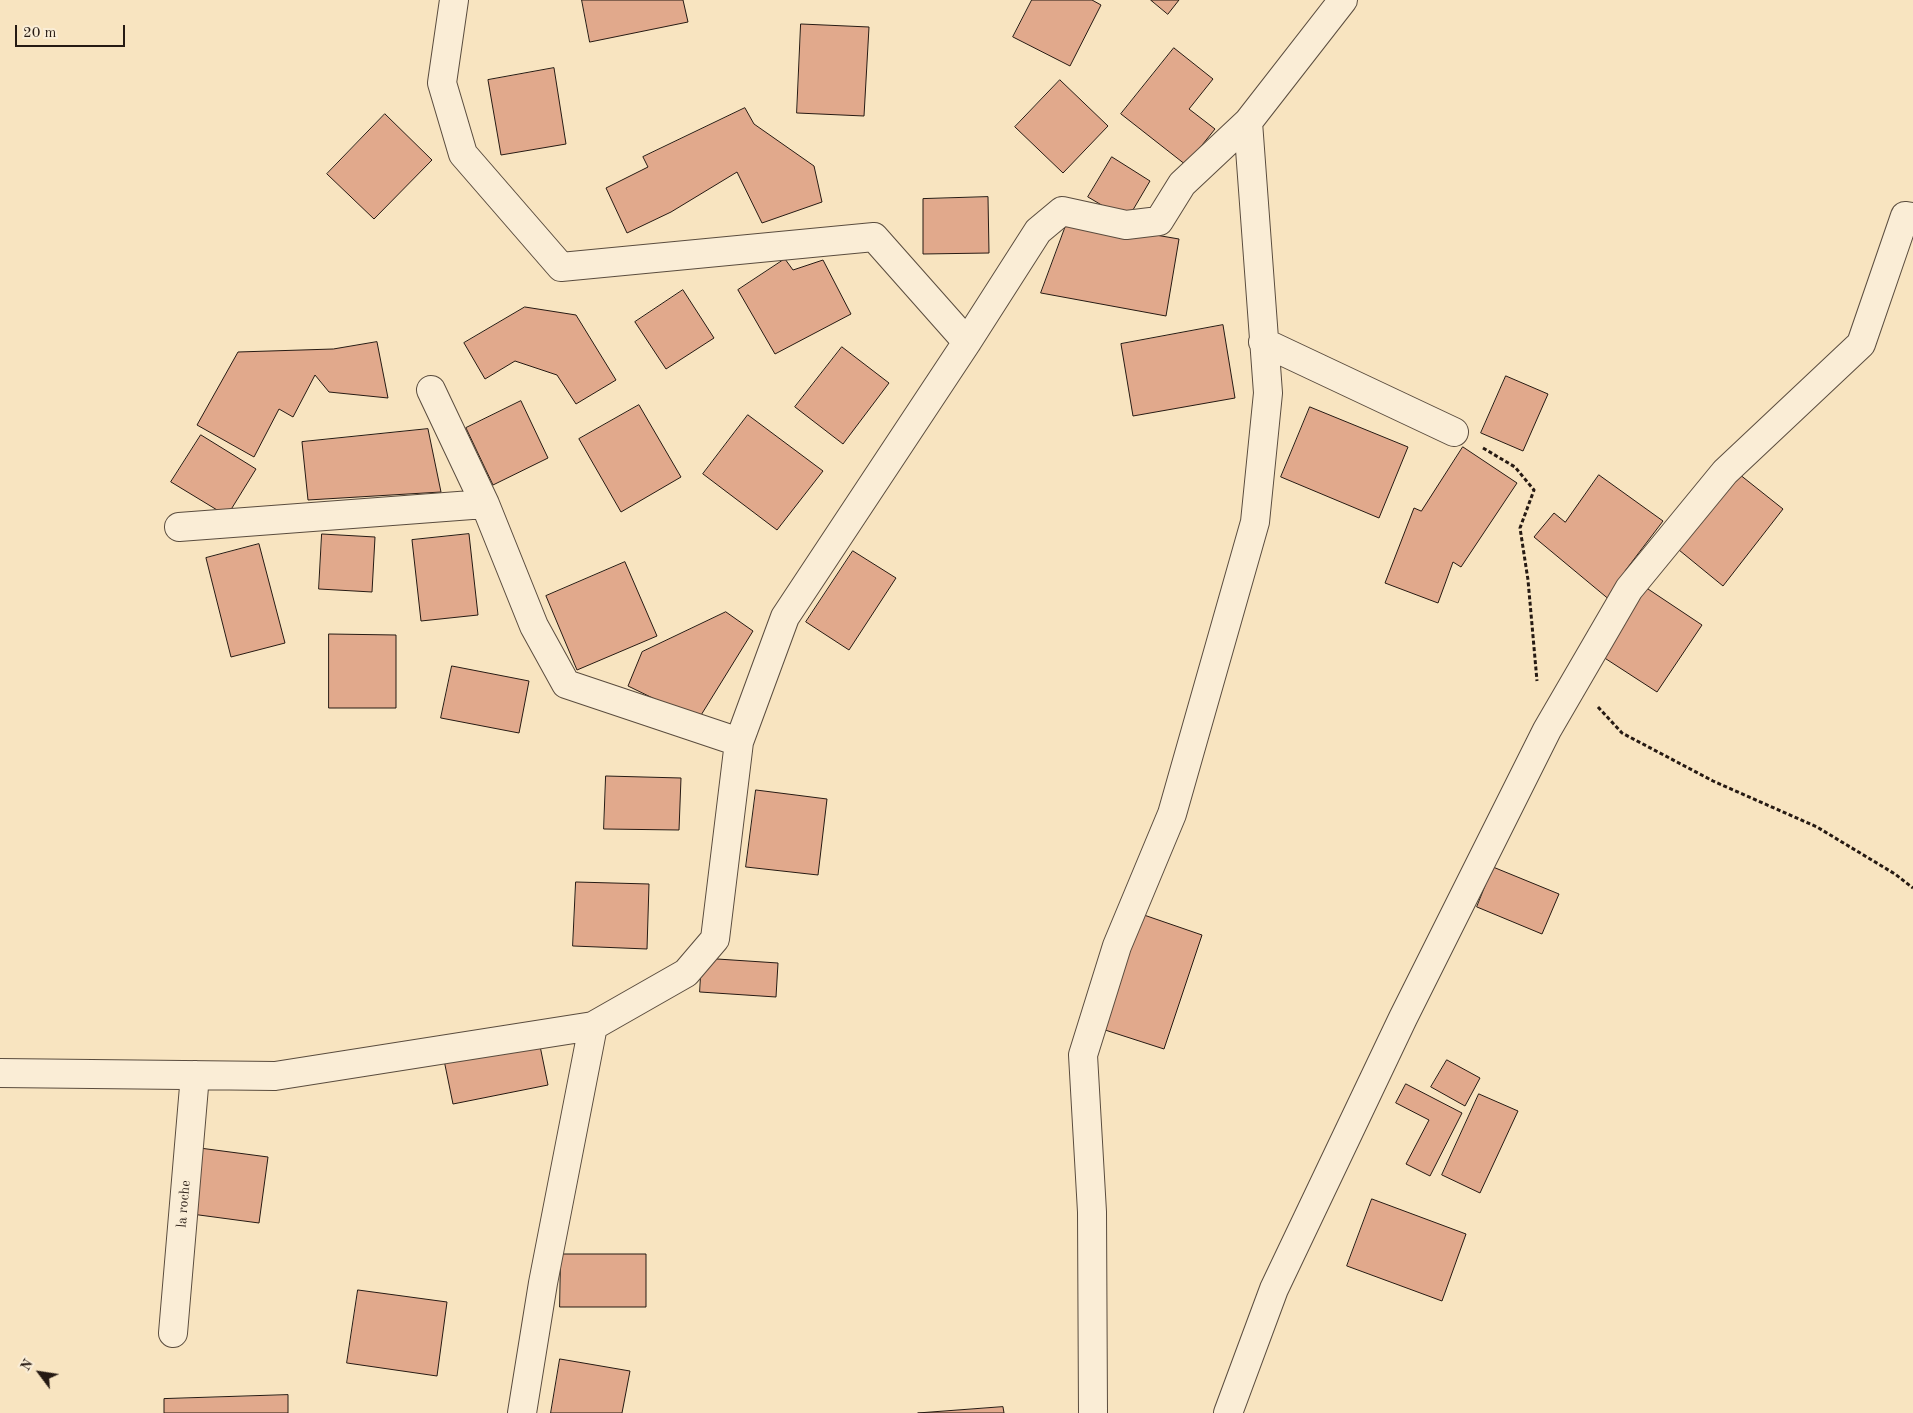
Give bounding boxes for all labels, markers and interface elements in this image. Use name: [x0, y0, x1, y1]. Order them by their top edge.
scale bar: [18, 15, 128, 47]
text: 20 m: [23, 26, 57, 41]
street label: la roche: [174, 1180, 194, 1228]
north arrow: [15, 1348, 65, 1398]
text: N: [18, 1357, 36, 1373]

